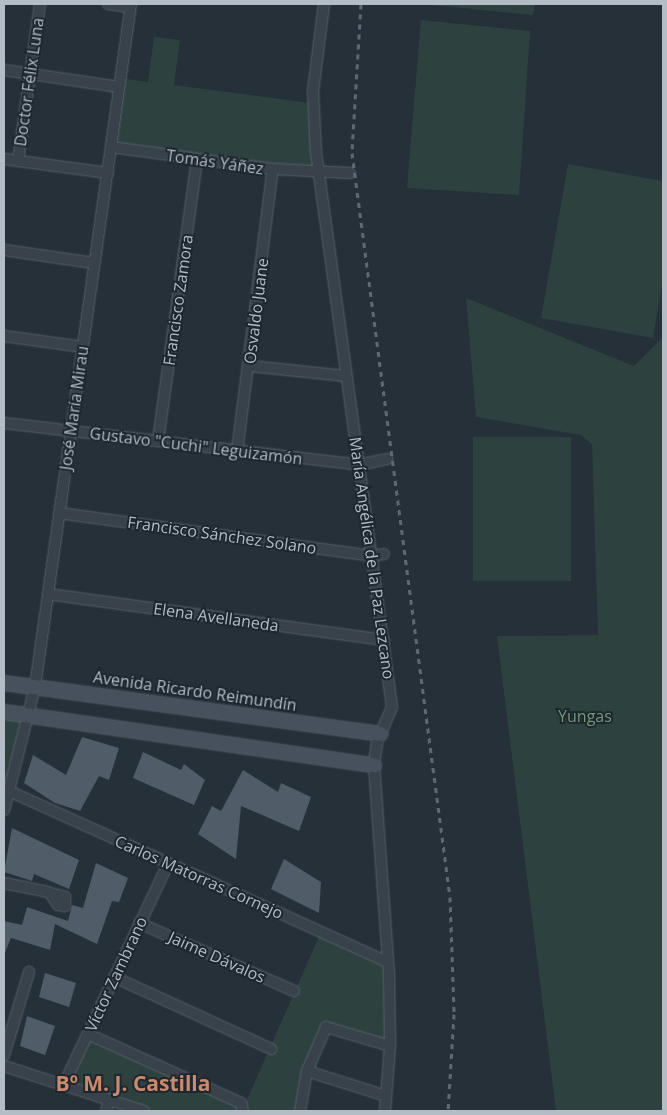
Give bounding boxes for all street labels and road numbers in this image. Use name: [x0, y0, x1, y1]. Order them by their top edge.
street label: Doctor Félix Luna: [10, 16, 48, 148]
street label: Tomás Yáñez: [165, 146, 265, 178]
street label: Francisco Zamora: [159, 233, 197, 367]
street label: Osvaldo Juane: [240, 257, 272, 365]
street label: José María Mirau: [56, 345, 92, 471]
street label: Gustavo "Cuchi" Leguizamón: [88, 423, 304, 469]
street label: María Angélica de la Paz Lezcano: [345, 436, 399, 680]
street label: Francisco Sánchez Solano: [126, 512, 318, 558]
street label: Elena Avellaneda: [152, 599, 280, 635]
street label: Avenida Ricardo Reimundín: [92, 667, 298, 715]
street label: Carlos Matorras Cornejo: [112, 831, 286, 923]
street label: Víctor Zambrano: [81, 913, 151, 1035]
street label: Jaime Dávalos: [166, 927, 268, 987]

